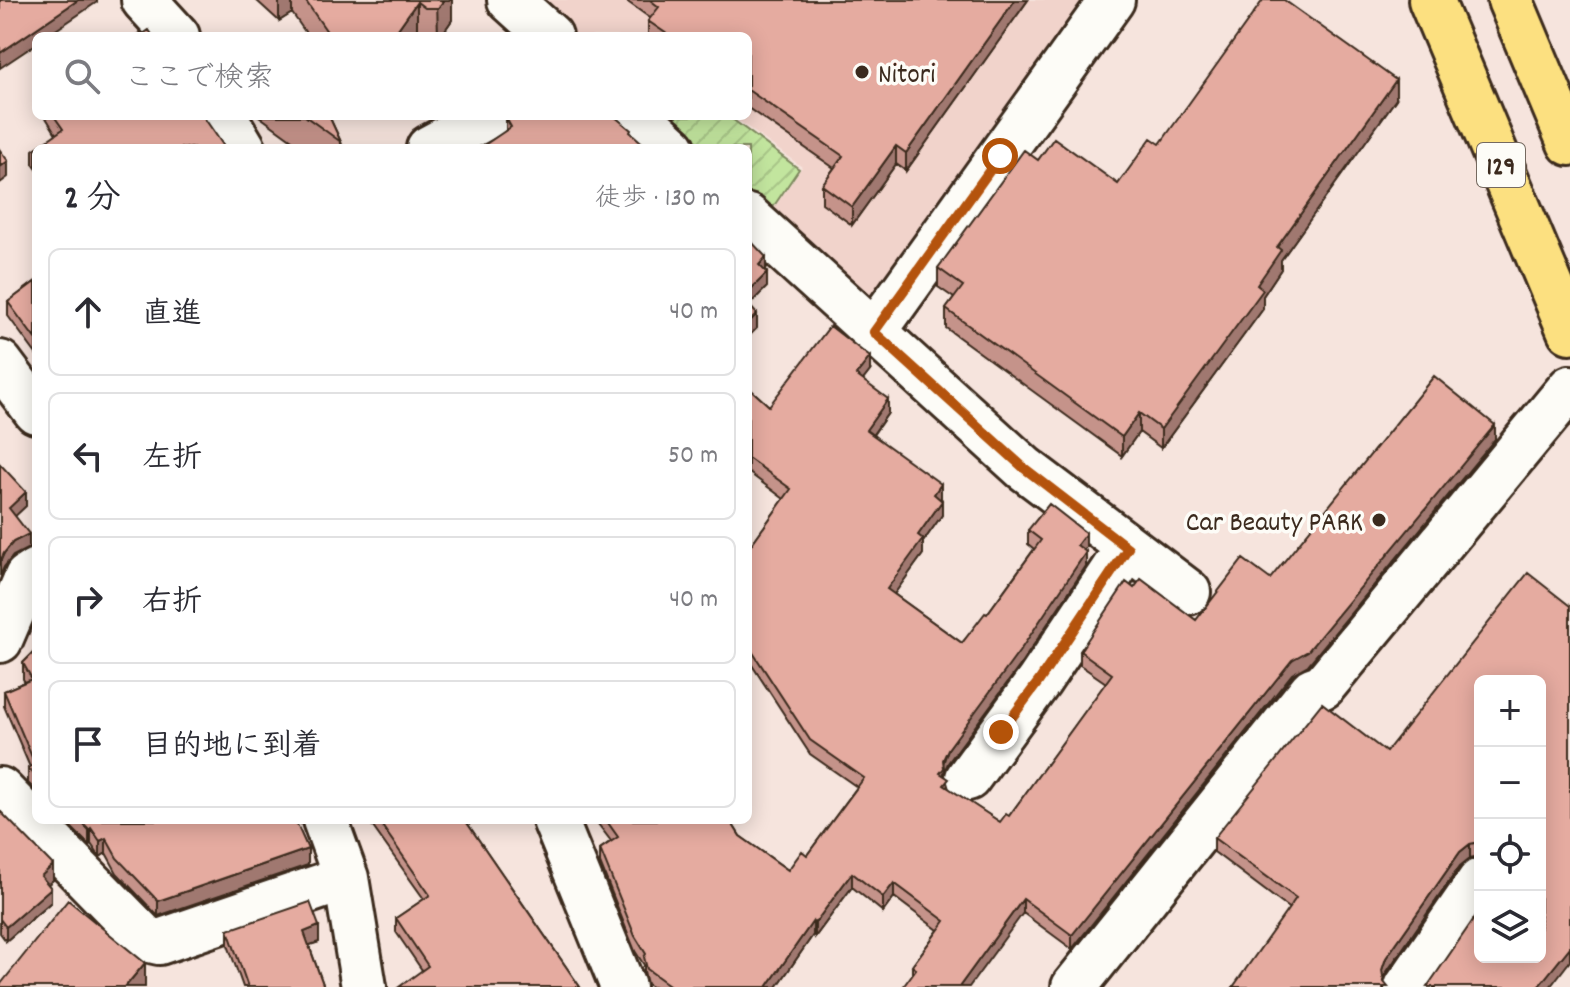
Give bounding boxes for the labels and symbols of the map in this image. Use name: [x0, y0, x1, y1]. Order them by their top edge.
place label: Nitori: [878, 57, 935, 97]
marker: Nitori: [853, 63, 871, 81]
route start: [982, 138, 1018, 174]
road number: 129: [1477, 143, 1525, 187]
place label: Car Beauty PARK: [1186, 505, 1363, 545]
marker: Car Beauty PARK: [1370, 511, 1388, 529]
route end: [983, 714, 1019, 750]

